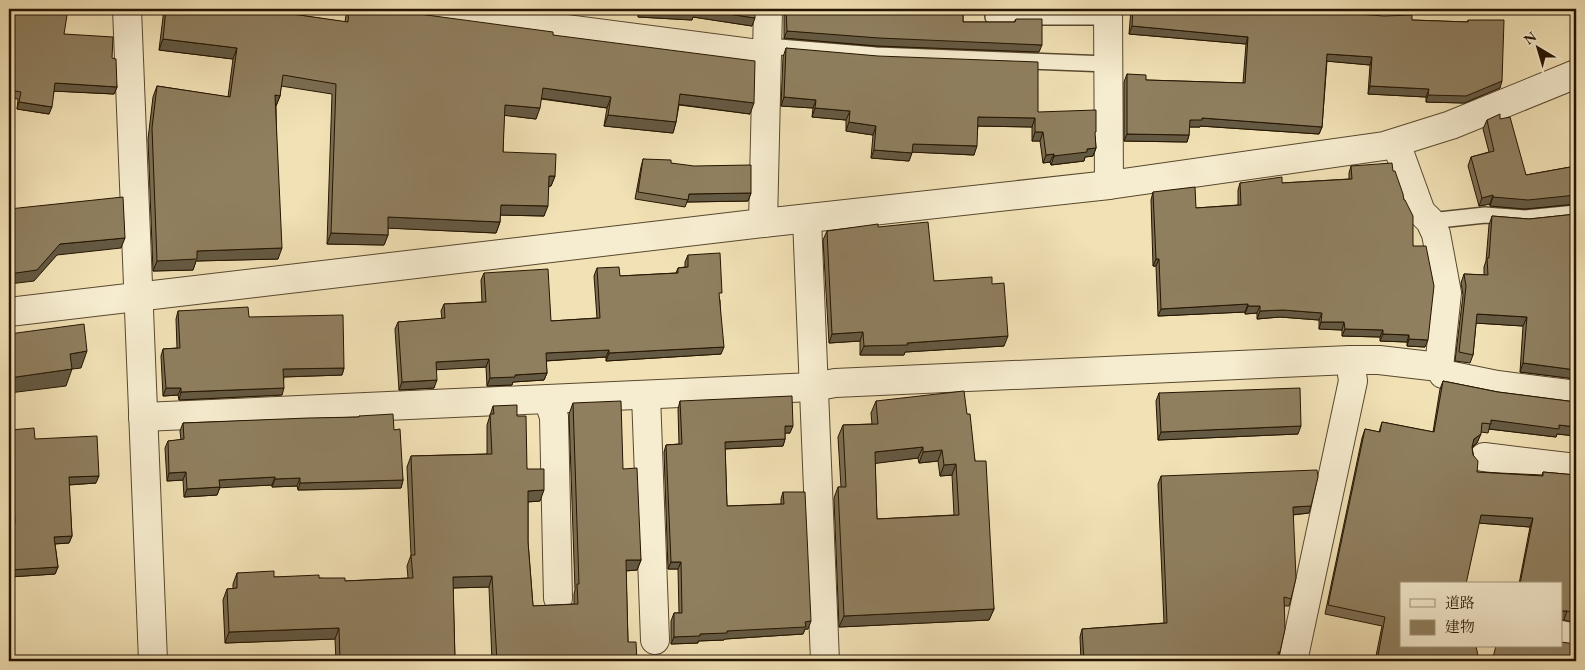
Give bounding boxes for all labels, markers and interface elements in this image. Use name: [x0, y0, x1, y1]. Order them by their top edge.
north arrow: [1512, 22, 1562, 72]
text: N: [1520, 27, 1541, 48]
legend: [1400, 582, 1562, 648]
text: 道路: [1445, 593, 1475, 612]
text: 建物: [1445, 617, 1475, 636]

